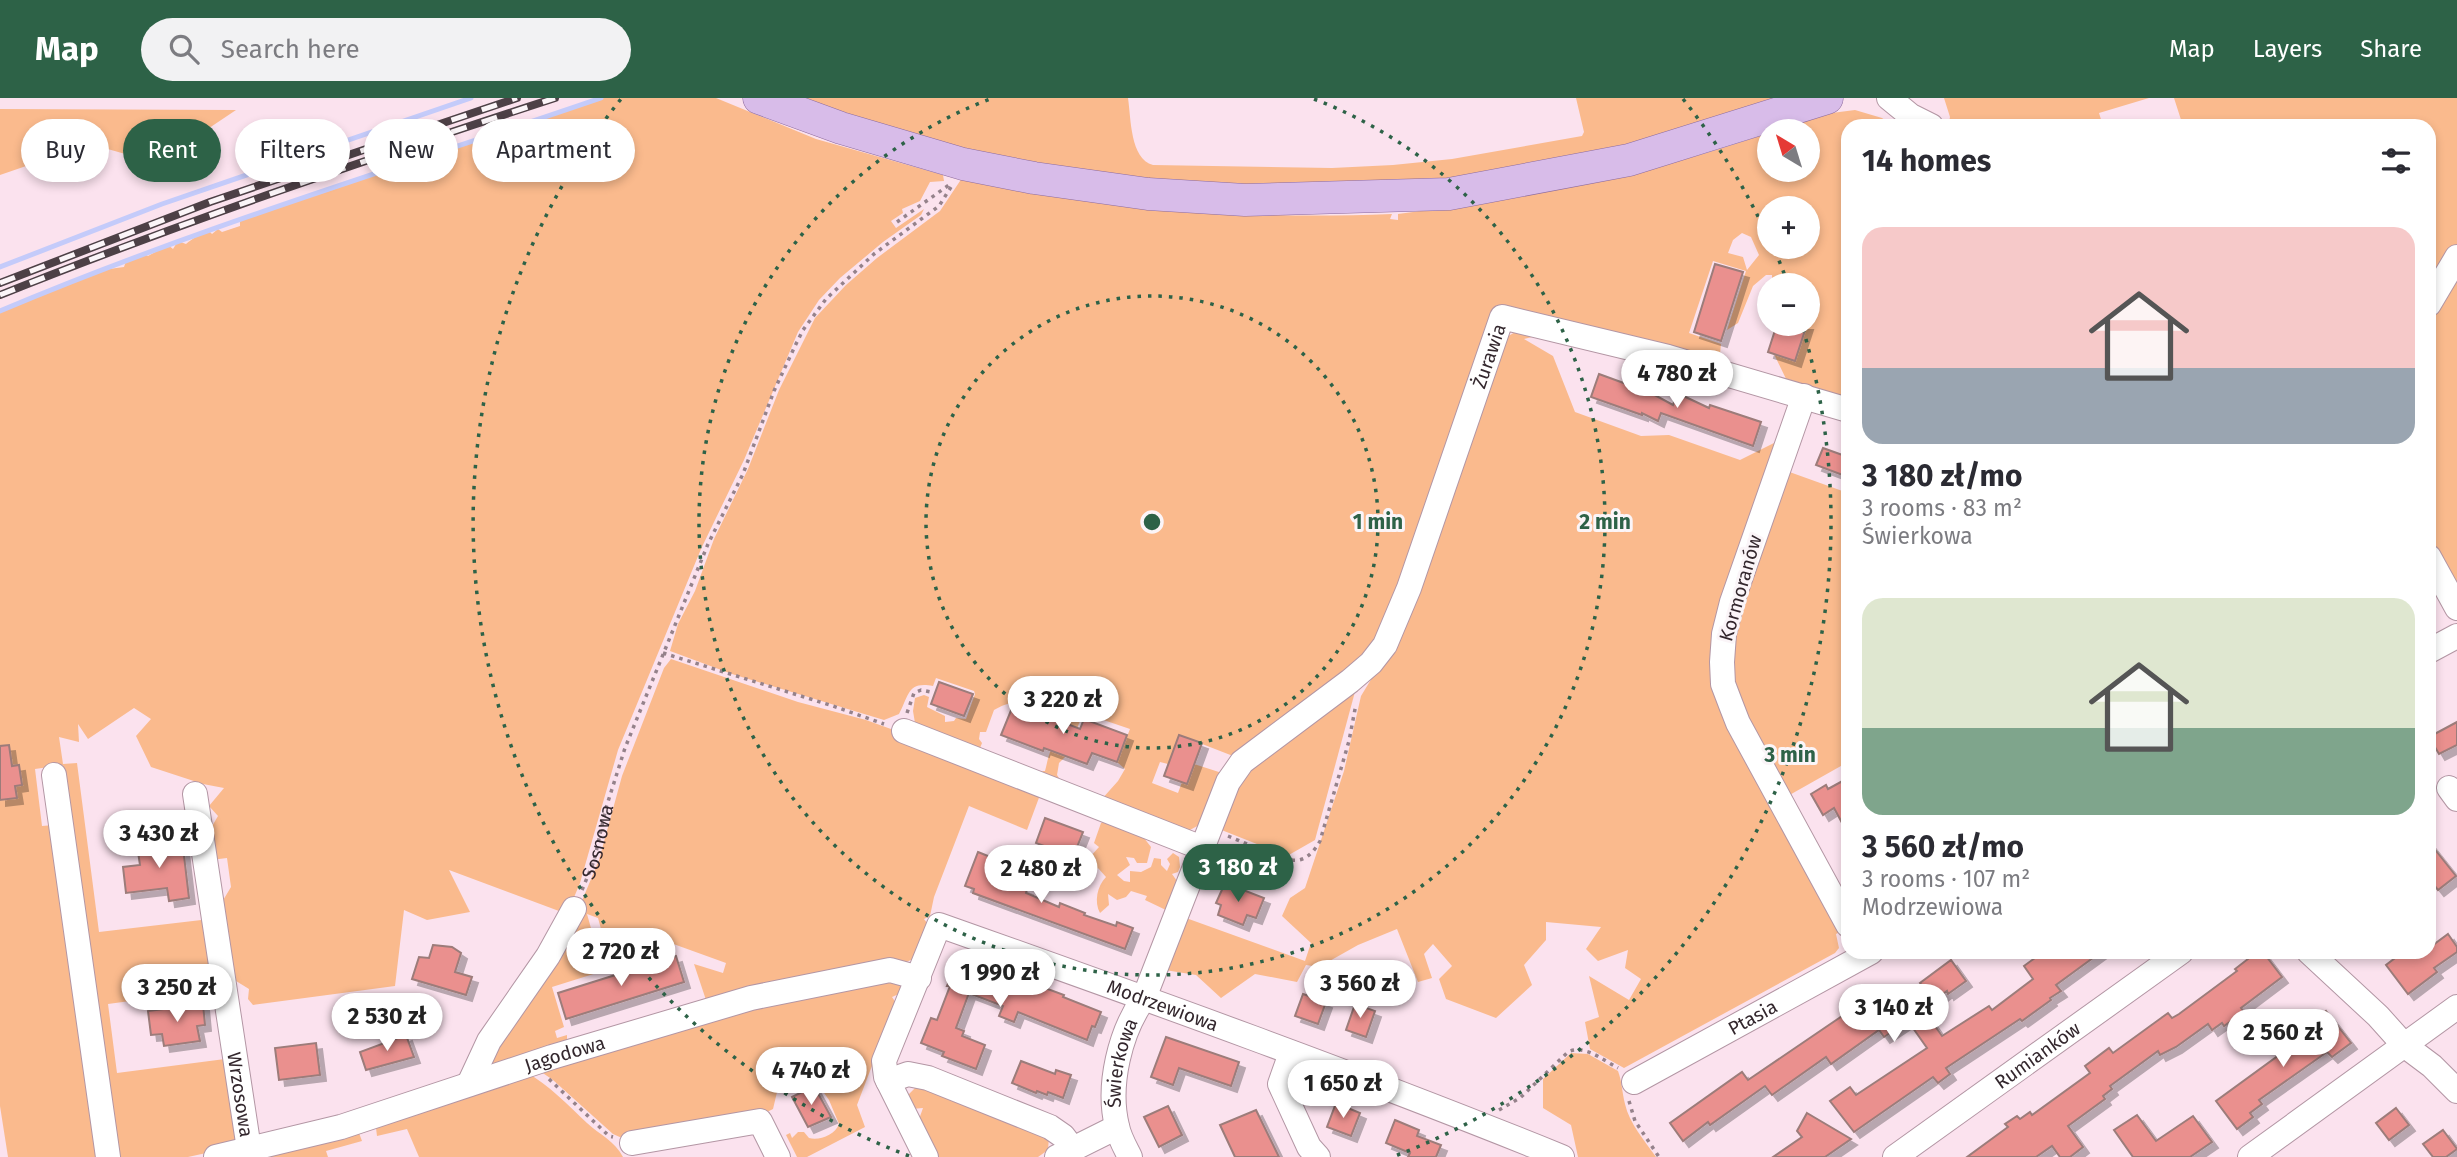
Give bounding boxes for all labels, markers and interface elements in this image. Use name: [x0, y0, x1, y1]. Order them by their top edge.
search box: [141, 18, 631, 81]
text: Map: [35, 29, 99, 69]
icon: search: [165, 30, 203, 68]
text: Search here: [221, 34, 360, 65]
text: Map: [2169, 35, 2215, 63]
text: Layers: [2253, 35, 2322, 63]
text: Share: [2360, 35, 2422, 63]
chip: Buy: [21, 119, 109, 182]
chip: Rent: [123, 119, 221, 182]
chip: Filters: [235, 119, 350, 182]
chip: New: [364, 119, 458, 182]
chip: Apartment: [472, 119, 635, 182]
north arrow: [1757, 119, 1820, 182]
map controls: [1757, 119, 1820, 336]
icon: filters: [2377, 142, 2415, 180]
text: 14 homes: [1862, 143, 1991, 179]
button: +: [1757, 196, 1820, 259]
button: −: [1757, 273, 1820, 336]
icon: home: [2076, 273, 2202, 399]
street label: Żurawia: [1467, 321, 1511, 391]
pin: 4 780 zł: [1605, 350, 1749, 410]
text: 4 780 zł: [1637, 359, 1717, 387]
text: 3 180 zł/mo: [1862, 458, 2022, 494]
text: 3 rooms · 83 m²: [1862, 494, 2022, 522]
text: 1 min: [1353, 509, 1403, 535]
text: 2 min: [1579, 509, 1631, 535]
centre of rings: [1140, 510, 1164, 534]
text: Świerkowa: [1862, 522, 1973, 550]
street label: Kormoranów: [1714, 532, 1767, 644]
icon: home: [2076, 644, 2202, 770]
pin: 3 220 zł: [991, 676, 1135, 736]
text: 3 220 zł: [1024, 685, 1102, 713]
text: 3 min: [1763, 742, 1816, 768]
street label: Sosnowa: [577, 802, 618, 883]
pin: 3 430 zł: [87, 810, 231, 870]
text: 3 430 zł: [119, 819, 199, 847]
text: 3 560 zł/mo: [1862, 829, 2024, 865]
pin: 3 180 zł: [1166, 844, 1310, 904]
pin: 2 480 zł: [969, 846, 1113, 905]
text: 3 180 zł: [1199, 853, 1277, 881]
text: 2 480 zł: [1000, 854, 1082, 882]
text: 3 rooms · 107 m²: [1862, 865, 2030, 893]
text: Modrzewiowa: [1862, 893, 2003, 921]
pin: 2 720 zł: [549, 928, 693, 988]
text: 2 720 zł: [582, 937, 660, 965]
pin: 1 990 zł: [928, 950, 1072, 1009]
text: 1 990 zł: [960, 958, 1040, 986]
pin: 3 560 zł: [1288, 960, 1432, 1020]
pin: 3 250 zł: [105, 964, 249, 1024]
text: 3 560 zł: [1320, 969, 1400, 997]
text: 3 250 zł: [137, 973, 217, 1001]
street label: Modrzewiowa: [1104, 975, 1222, 1036]
pin: 3 140 zł: [1822, 984, 1966, 1044]
pin: 2 530 zł: [315, 993, 459, 1053]
text: 3 140 zł: [1855, 993, 1933, 1021]
street label: Ptasia: [1724, 995, 1781, 1040]
text: 2 530 zł: [348, 1002, 426, 1030]
pin: 2 560 zł: [2211, 1010, 2355, 1069]
street label: Świerkowa: [1102, 1014, 1143, 1108]
street label: Rumianków: [1990, 1017, 2085, 1094]
text: 2 560 zł: [2243, 1018, 2323, 1046]
street label: Jagodowa: [522, 1031, 608, 1077]
pin: 4 740 zł: [739, 1048, 883, 1107]
street label: Wrzosowa: [222, 1050, 258, 1139]
text: 4 740 zł: [772, 1056, 850, 1084]
pin: 1 650 zł: [1271, 1060, 1415, 1120]
text: 1 650 zł: [1304, 1069, 1382, 1097]

